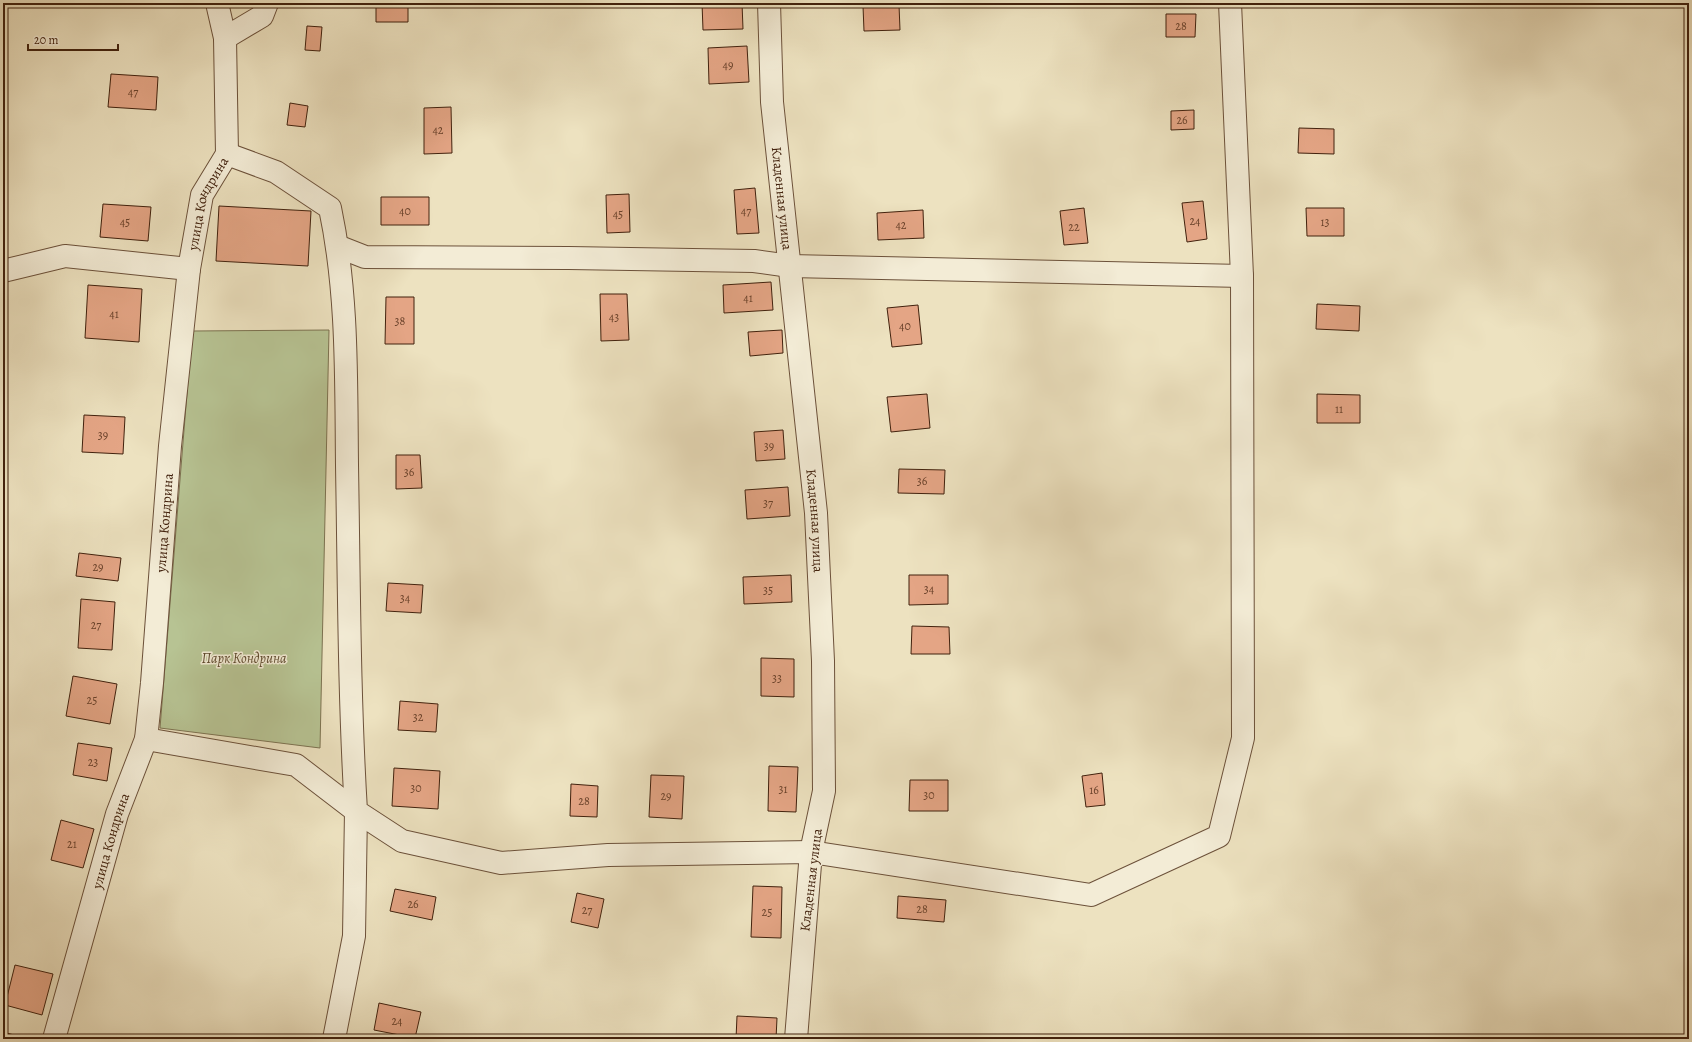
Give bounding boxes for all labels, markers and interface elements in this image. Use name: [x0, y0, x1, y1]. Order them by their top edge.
house number: 28: [1175, 18, 1187, 34]
scale bar: [28, 26, 118, 52]
text: 20 m: [34, 32, 58, 48]
house number: 49: [723, 57, 733, 73]
house number: 47: [128, 84, 139, 100]
house number: 26: [1176, 112, 1188, 128]
house number: 42: [432, 122, 444, 138]
street label: Кладенная улица: [767, 146, 797, 252]
street label: улица Кондрина: [183, 152, 233, 253]
house number: 40: [399, 203, 411, 219]
house number: 47: [741, 203, 752, 219]
house number: 45: [613, 206, 623, 222]
house number: 24: [1189, 213, 1201, 229]
house number: 45: [120, 214, 130, 230]
house number: 13: [1320, 214, 1330, 230]
house number: 42: [895, 217, 907, 233]
house number: 22: [1068, 219, 1080, 235]
house number: 41: [743, 290, 753, 306]
house number: 41: [109, 306, 119, 322]
house number: 43: [609, 309, 619, 325]
house number: 38: [395, 313, 406, 329]
house number: 40: [899, 318, 911, 334]
house number: 11: [1335, 401, 1343, 417]
house number: 39: [98, 427, 108, 443]
house number: 39: [764, 438, 774, 454]
house number: 36: [404, 464, 415, 480]
street label: Кладенная улица: [802, 468, 828, 573]
street label: улица Кондрина: [151, 472, 177, 574]
house number: 36: [917, 473, 928, 489]
house number: 37: [763, 495, 774, 511]
house number: 29: [92, 559, 104, 575]
house number: 34: [924, 581, 935, 597]
house number: 35: [763, 582, 773, 598]
house number: 34: [400, 590, 411, 606]
house number: 27: [91, 617, 102, 633]
park label: Парк Кондрина: [201, 649, 287, 668]
house number: 33: [772, 670, 782, 686]
house number: 25: [87, 692, 97, 708]
house number: 32: [413, 709, 424, 725]
house number: 23: [88, 754, 98, 770]
house number: 30: [410, 780, 422, 796]
house number: 31: [778, 781, 788, 797]
house number: 16: [1089, 782, 1099, 798]
house number: 30: [923, 787, 935, 803]
house number: 29: [660, 788, 672, 804]
street label: улица Кондрина: [87, 789, 134, 892]
house number: 28: [578, 793, 590, 809]
street label: Кладенная улица: [795, 827, 827, 933]
house number: 21: [67, 836, 77, 852]
house number: 26: [407, 896, 419, 912]
house number: 28: [916, 901, 928, 917]
house number: 27: [582, 902, 593, 918]
house number: 25: [762, 904, 772, 920]
house number: 24: [391, 1013, 403, 1029]

